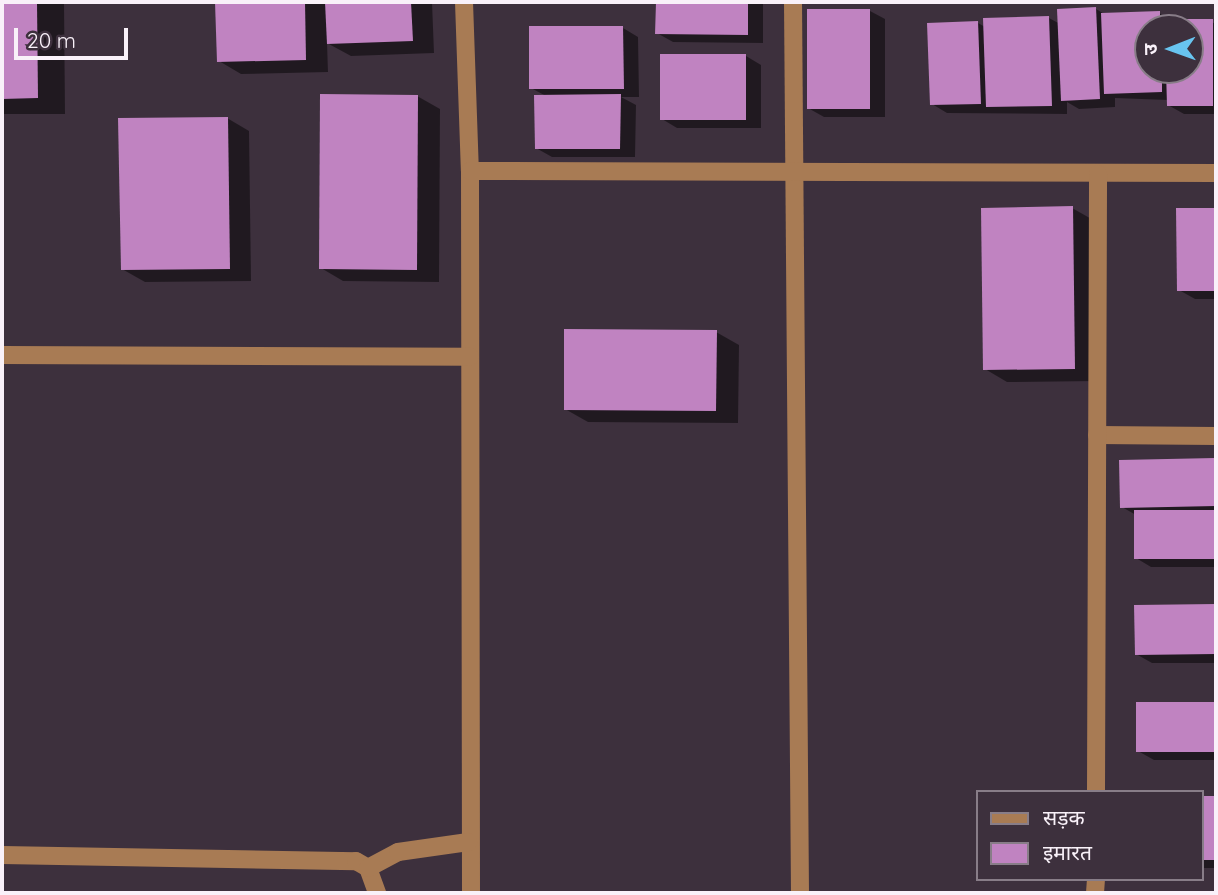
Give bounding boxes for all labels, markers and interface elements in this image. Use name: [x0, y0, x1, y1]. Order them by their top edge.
scale bar: [18, 14, 131, 58]
north arrow: [1134, 14, 1204, 84]
text: 20 m: [27, 27, 76, 53]
text: उ: [1138, 44, 1162, 55]
legend: [976, 790, 1204, 881]
text: सड़क: [1043, 804, 1085, 830]
text: इमारत: [1043, 839, 1092, 865]

